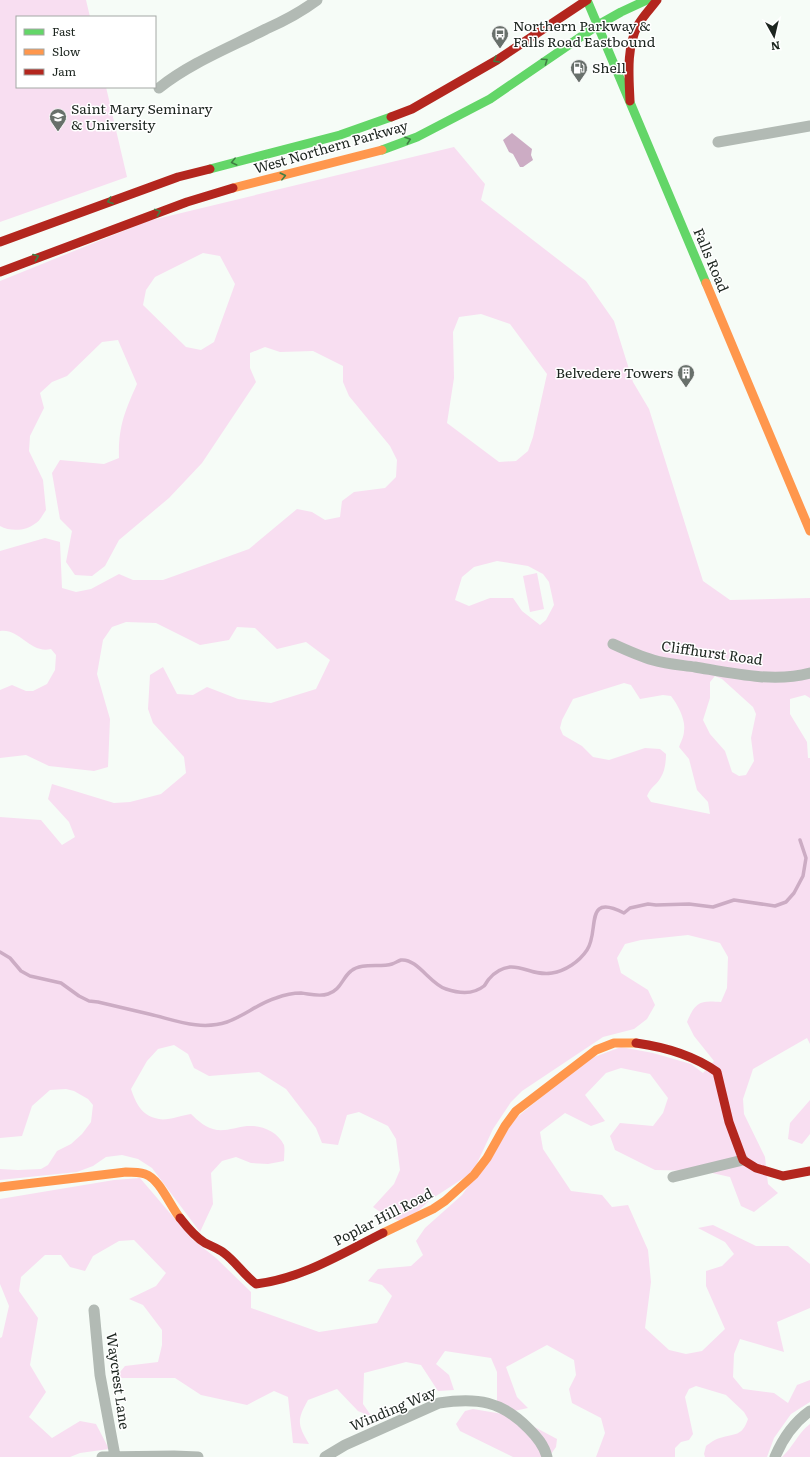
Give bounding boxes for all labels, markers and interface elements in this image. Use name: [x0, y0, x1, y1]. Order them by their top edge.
place label: Northern Parkway & Falls Road Eastbound: [513, 15, 656, 51]
legend: [16, 16, 156, 88]
north arrow: [754, 16, 794, 56]
text: Fast: [52, 22, 76, 40]
bus stop icon: Northern Parkway & Falls Road Eastbound: [490, 24, 510, 49]
text: N: [770, 38, 781, 55]
text: Slow: [52, 42, 81, 60]
one-way arrow: [493, 55, 500, 63]
place label: Shell: [592, 57, 626, 77]
one-way arrow: [541, 58, 548, 66]
fuel station icon: Shell: [569, 58, 589, 83]
text: Jam: [52, 62, 77, 80]
place label: Saint Mary Seminary & University: [71, 98, 213, 134]
school or university icon: Saint Mary Seminary & University: [48, 107, 68, 132]
street label: West Northern Parkway: [251, 114, 411, 178]
one-way arrow: [404, 137, 411, 145]
one-way arrow: [230, 158, 237, 166]
one-way arrow: [280, 172, 286, 180]
one-way arrow: [106, 196, 113, 204]
one-way arrow: [155, 209, 162, 217]
street label: Falls Road: [689, 224, 735, 295]
one-way arrow: [33, 254, 40, 262]
place label: Belvedere Towers: [556, 362, 673, 382]
building icon: Belvedere Towers: [676, 363, 696, 388]
street label: Cliffhurst Road: [660, 635, 764, 669]
street label: Poplar Hill Road: [329, 1182, 436, 1250]
street label: Waycrest Lane: [102, 1331, 136, 1431]
street label: Winding Way: [346, 1381, 440, 1435]

